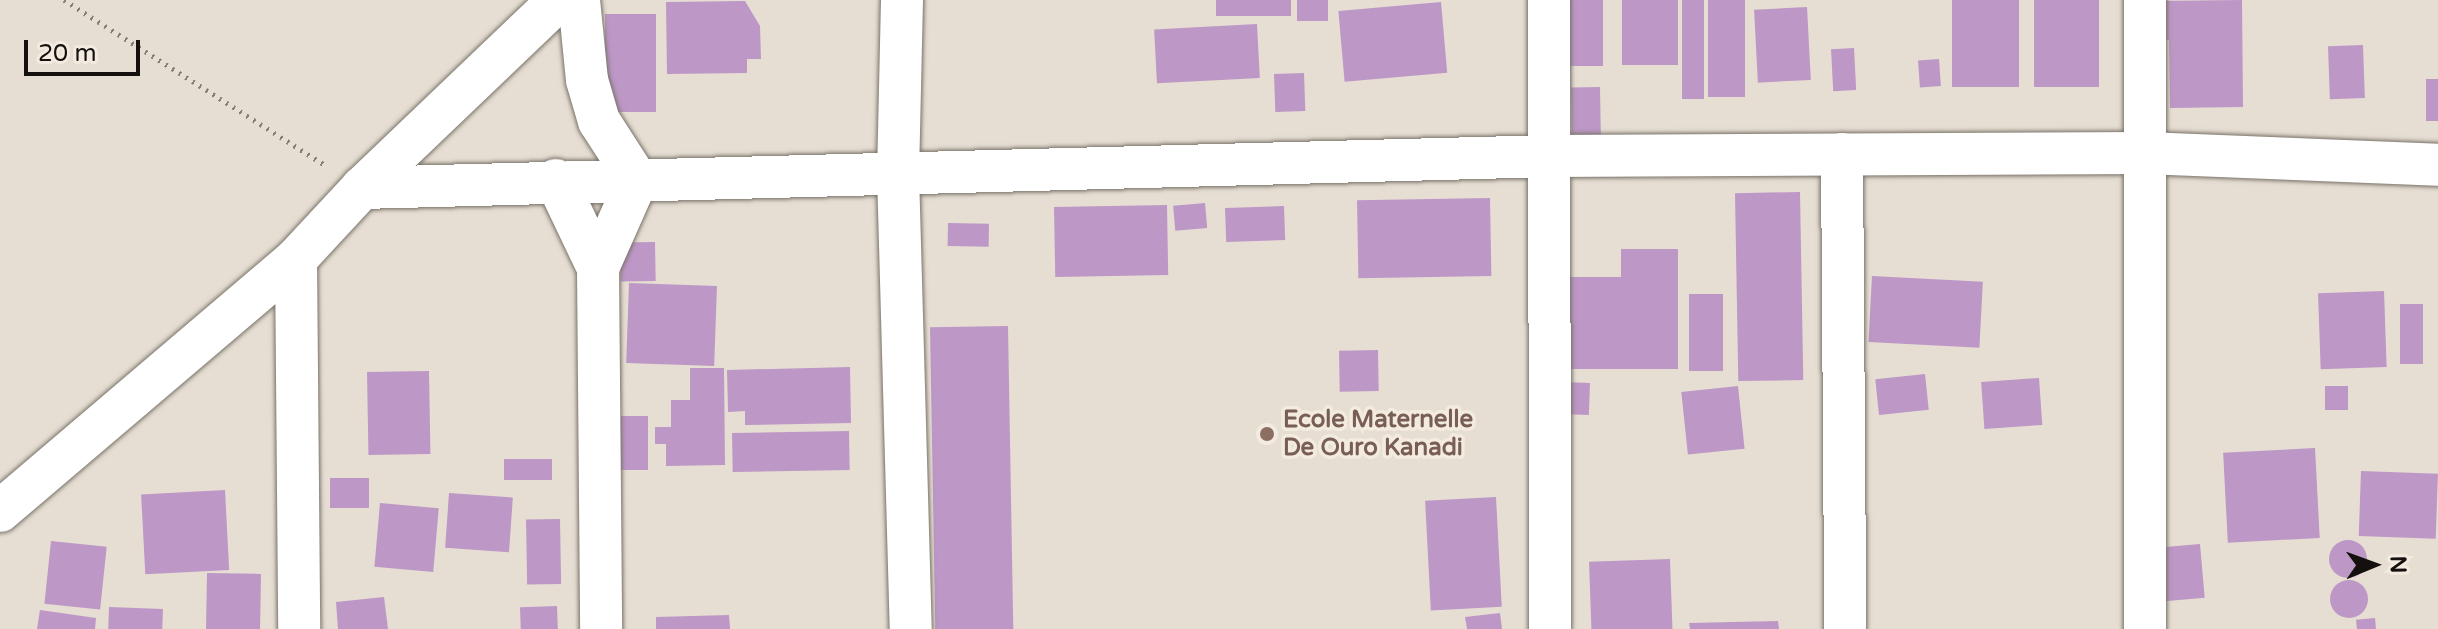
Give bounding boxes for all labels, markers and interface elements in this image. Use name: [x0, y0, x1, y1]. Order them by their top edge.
scale bar: [28, 24, 144, 74]
text: 20 m: [38, 39, 96, 68]
place label: Ecole Maternelle De Ouro Kanadi: [1283, 406, 1473, 462]
marker: Ecole Maternelle De Ouro Kanadi: [1258, 425, 1276, 443]
north arrow: [2334, 525, 2414, 605]
text: N: [2385, 556, 2411, 574]

